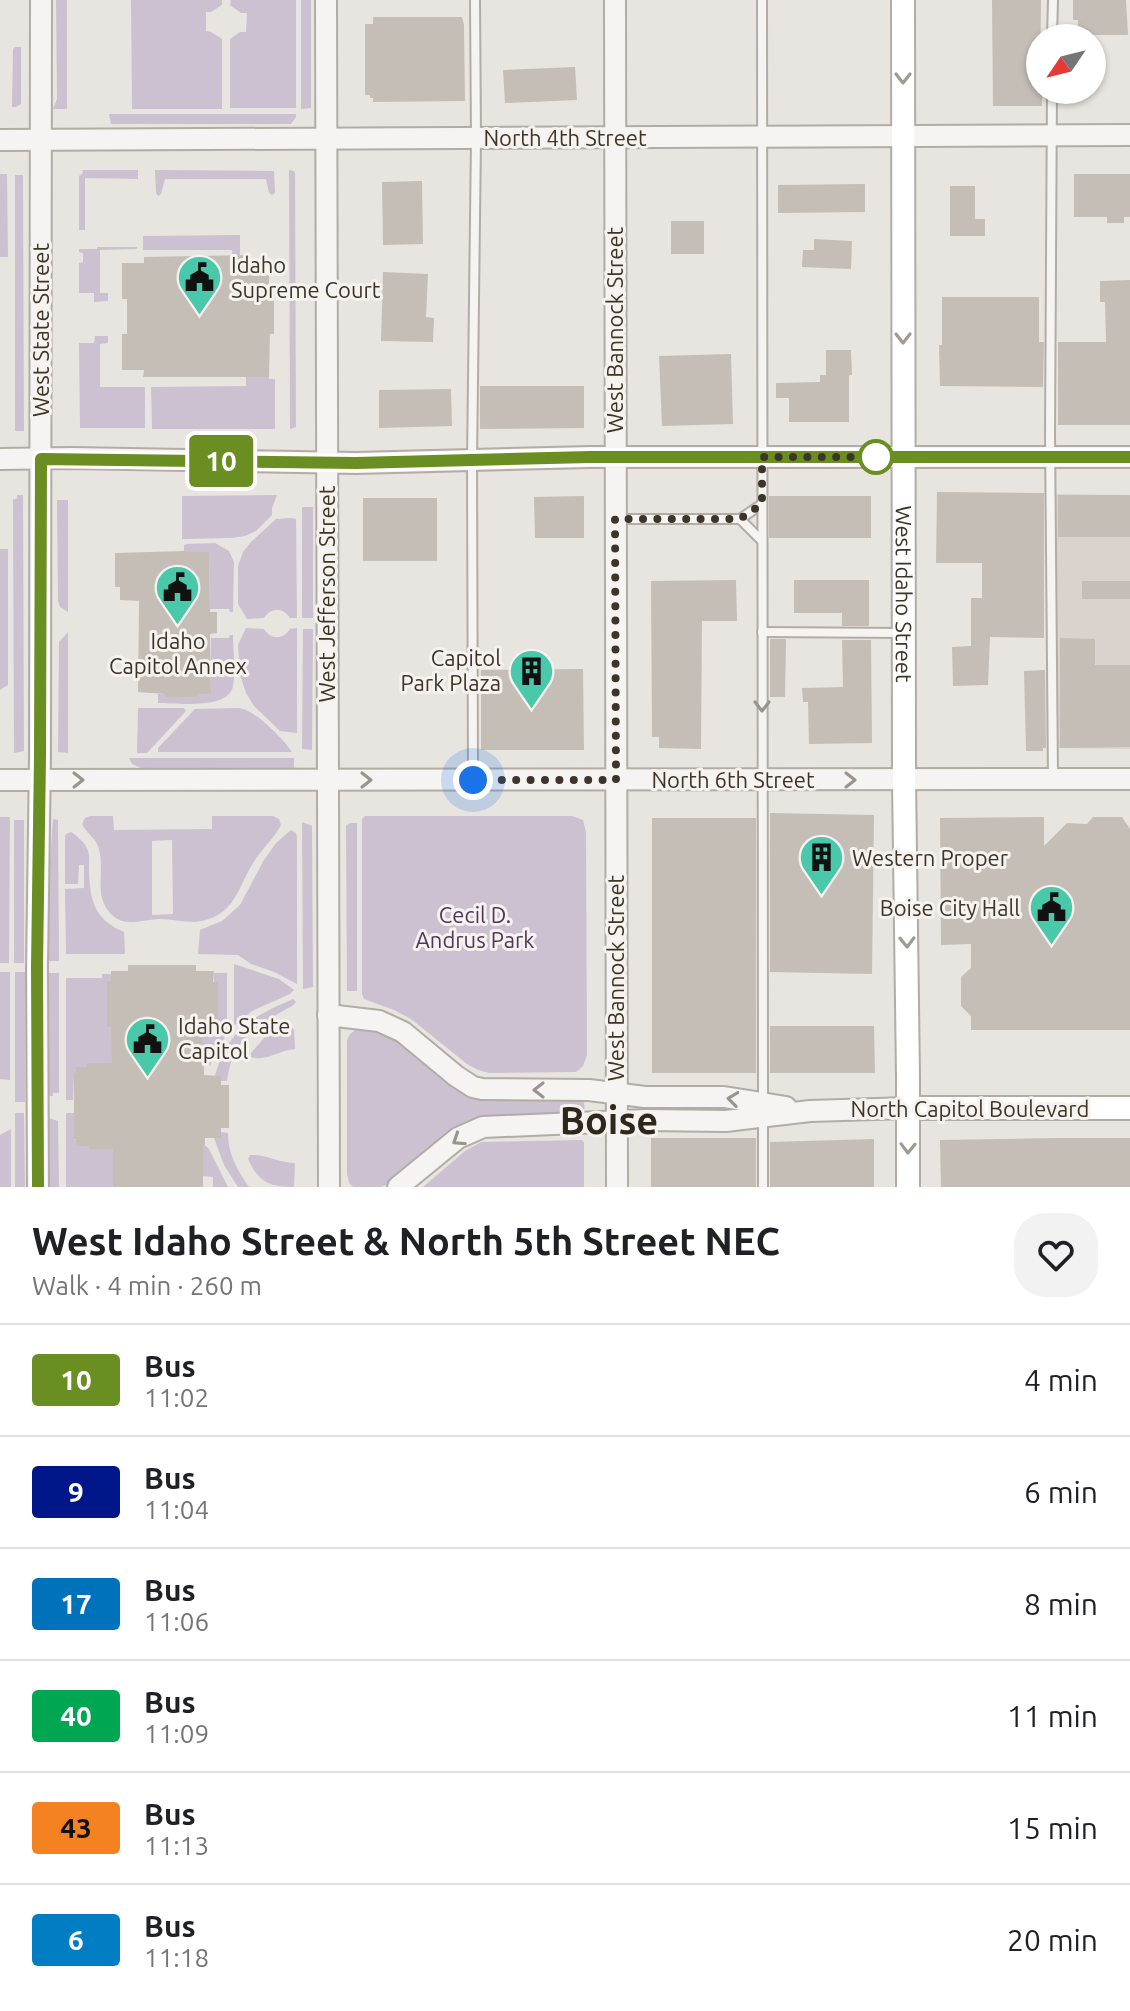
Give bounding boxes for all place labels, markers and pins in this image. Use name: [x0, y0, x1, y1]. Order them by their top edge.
place label: Idaho Supreme Court: [231, 252, 381, 302]
public building icon: Idaho Supreme Court: [176, 254, 224, 317]
unlabelled marker: [859, 440, 893, 474]
public building icon: Idaho Capitol Annex: [154, 564, 202, 627]
place label: Idaho Capitol Annex: [109, 628, 247, 678]
place label: Capitol Park Plaza: [401, 645, 501, 695]
building icon: Capitol Park Plaza: [508, 647, 556, 710]
building icon: Western Proper: [797, 834, 845, 897]
place label: Western Proper: [852, 845, 1009, 870]
public building icon: Boise City Hall: [1027, 884, 1075, 947]
place label: Boise City Hall: [880, 895, 1020, 920]
place label: Idaho State Capitol: [178, 1013, 290, 1063]
public building icon: Idaho State Capitol: [123, 1015, 171, 1078]

